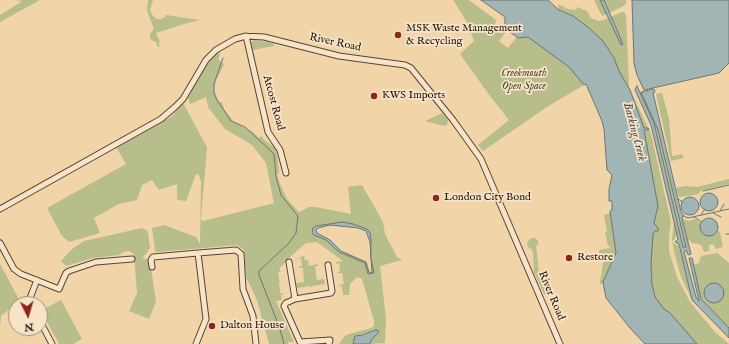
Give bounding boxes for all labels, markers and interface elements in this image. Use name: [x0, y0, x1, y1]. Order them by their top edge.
place label: MSK Waste Management & Recycling: [406, 22, 522, 48]
marker: MSK Waste Management & Recycling: [393, 30, 403, 40]
street label: River Road: [308, 31, 362, 55]
park label: Creekmouth Open Space: [501, 67, 547, 93]
street label: Atcost Road: [259, 74, 287, 132]
place label: KWS Imports: [382, 89, 445, 103]
marker: KWS Imports: [369, 91, 379, 101]
water label: Barking Creek: [619, 101, 649, 163]
place label: London City Bond: [444, 191, 531, 205]
marker: London City Bond: [431, 193, 441, 203]
place label: Restore: [577, 251, 613, 265]
marker: Restore: [564, 253, 574, 263]
street label: River Road: [535, 269, 567, 323]
north arrow: [8, 296, 48, 336]
place label: Dalton House: [220, 319, 284, 333]
text: N: [24, 320, 34, 334]
marker: Dalton House: [207, 321, 217, 331]

